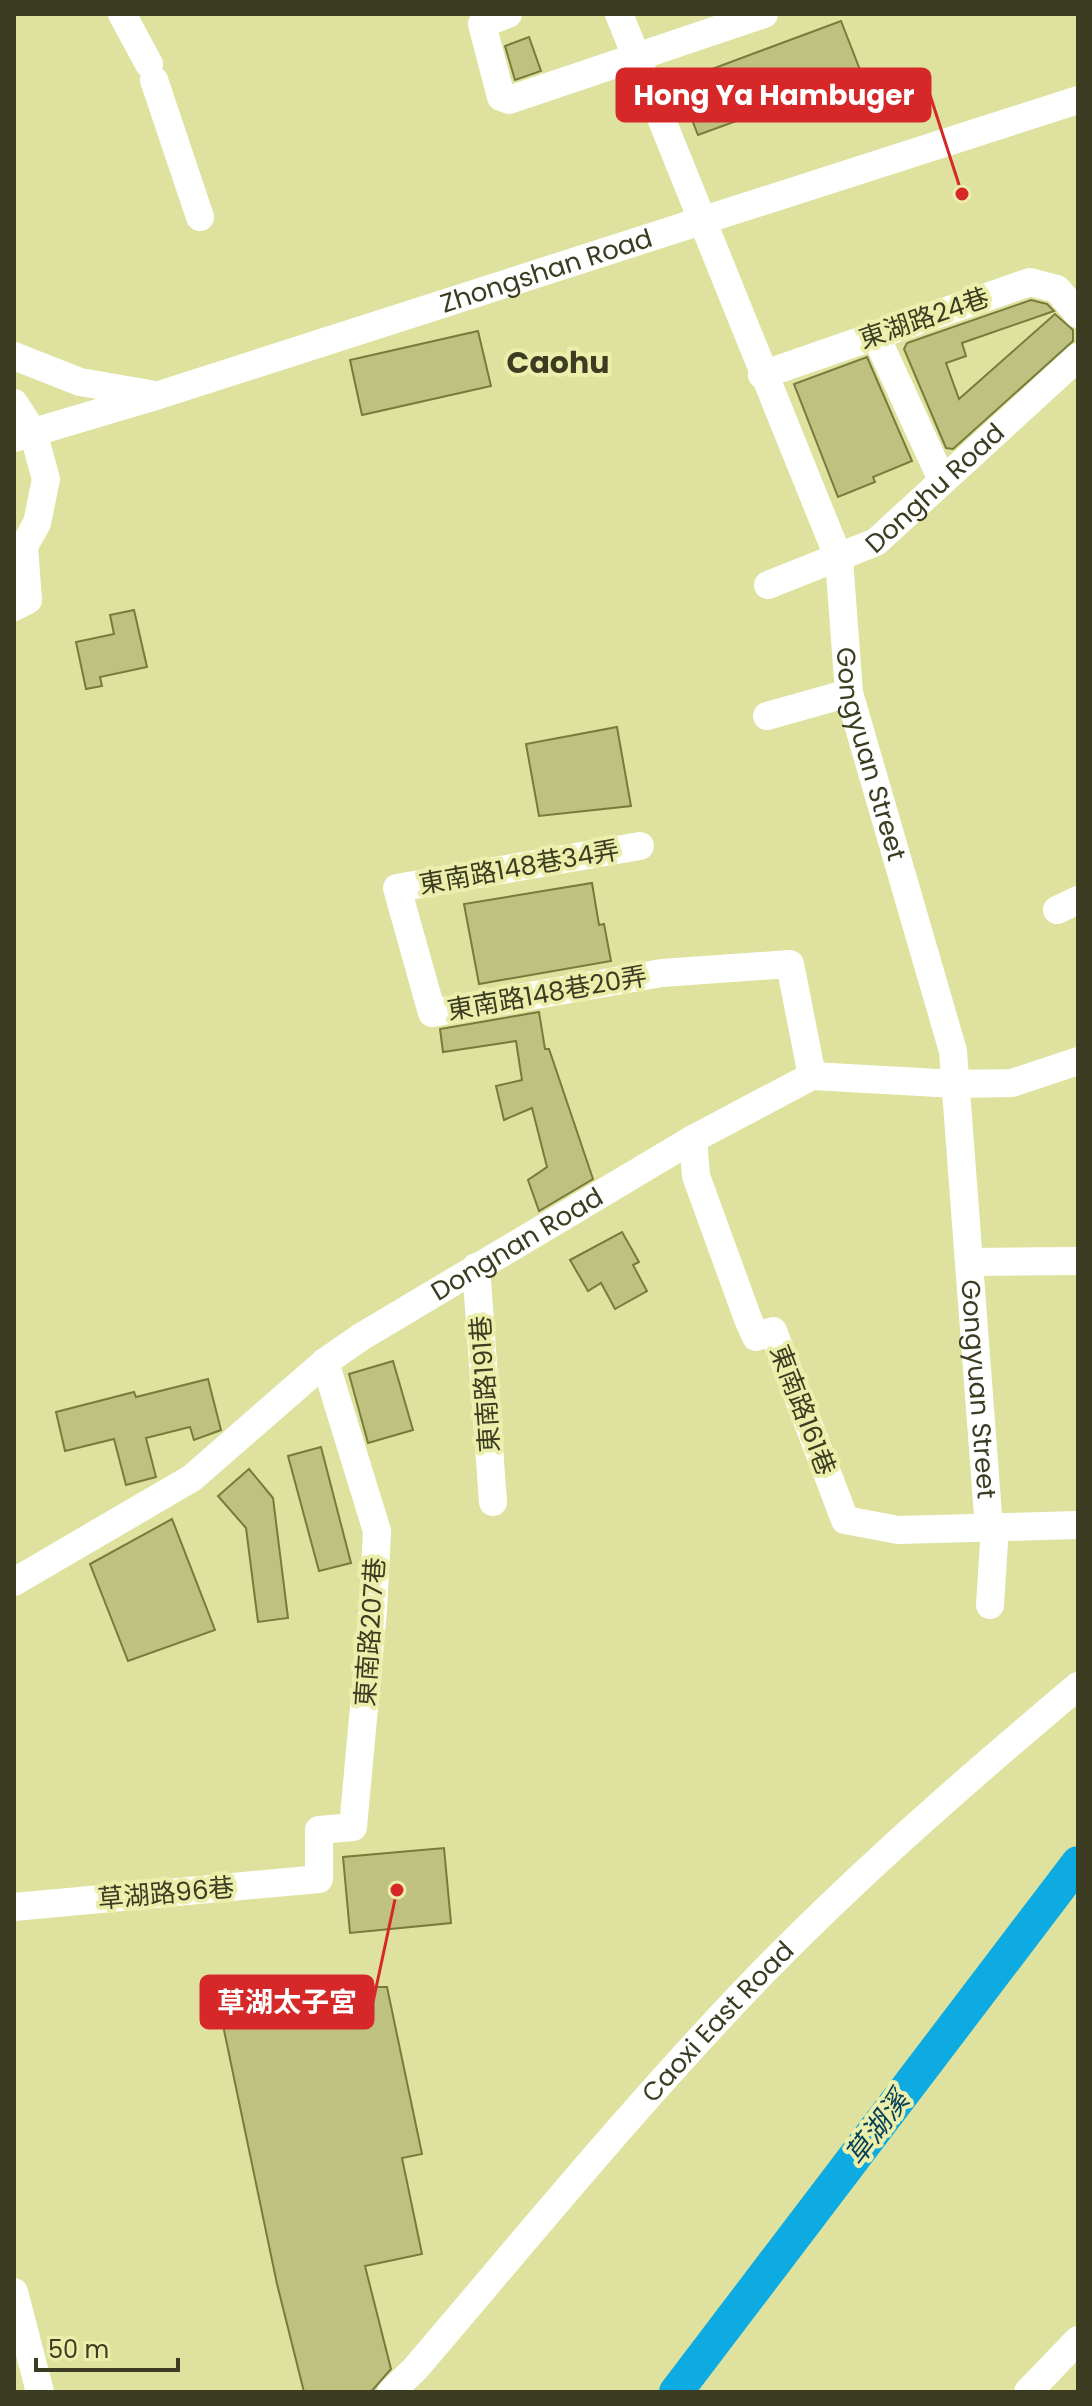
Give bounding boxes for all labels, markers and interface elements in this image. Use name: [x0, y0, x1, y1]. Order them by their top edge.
callout: Hong Ya Hambuger: [617, 69, 930, 121]
text: Hong Ya Hambuger: [633, 76, 915, 115]
street label: Zhongshan Road: [436, 220, 657, 322]
street label: 東湖路24巷: [854, 279, 994, 357]
district label: Caohu: [507, 341, 609, 384]
street label: Donghu Road: [857, 415, 1012, 561]
street label: Gongyuan Street: [828, 646, 915, 865]
street label: 東南路148巷34弄: [416, 832, 622, 902]
street label: 東南路148巷20弄: [444, 958, 650, 1028]
street label: Dongnan Road: [424, 1179, 610, 1309]
street label: Gongyuan Street: [952, 1278, 1005, 1500]
street label: 東南路191巷: [462, 1314, 508, 1454]
street label: 東南路161巷: [762, 1340, 844, 1480]
street label: 東南路207巷: [347, 1556, 393, 1708]
street label: 草湖路96巷: [96, 1869, 236, 1917]
street label: Caoxi East Road: [633, 1933, 802, 2110]
callout: 草湖太子宮: [201, 1976, 373, 2028]
text: 草湖太子宮: [217, 1983, 357, 2022]
water label: 草湖溪: [836, 2080, 920, 2173]
scale bar: [36, 2322, 178, 2372]
text: 50 m: [48, 2333, 109, 2366]

